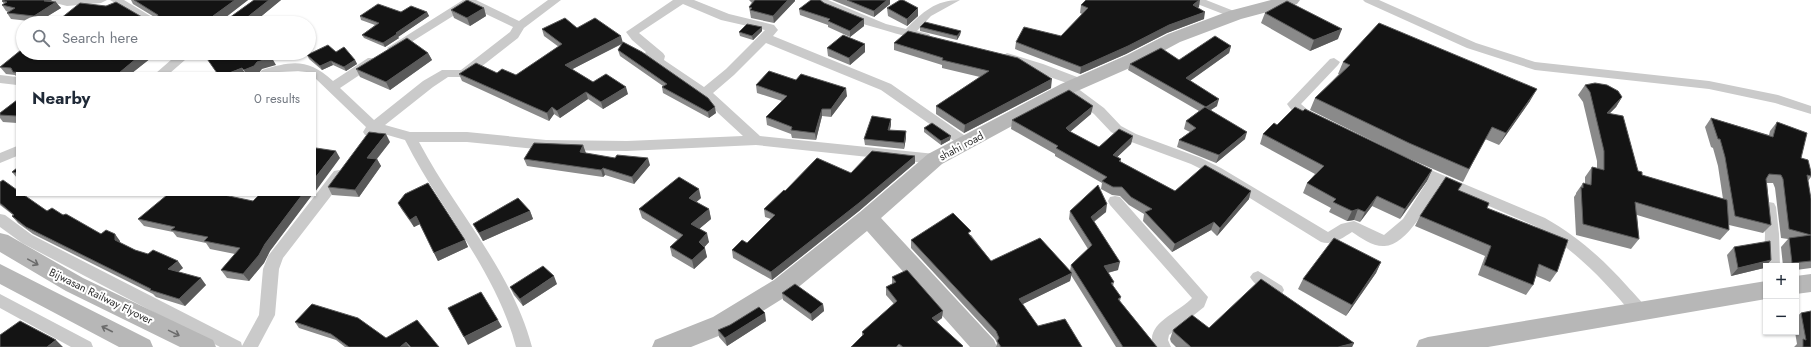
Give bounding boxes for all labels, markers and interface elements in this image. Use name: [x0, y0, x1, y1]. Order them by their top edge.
search box: [16, 16, 316, 60]
icon: search: [30, 27, 52, 49]
text: Search here: [62, 27, 138, 49]
text: Nearby: [32, 86, 90, 110]
text: 0 results: [254, 89, 300, 108]
street label: shahi road: [936, 128, 986, 164]
one-way arrow: [27, 258, 39, 266]
map controls: [1763, 263, 1799, 335]
button: +: [1763, 263, 1799, 299]
street label: Bijwasan Railway Flyover: [46, 264, 156, 328]
button: −: [1763, 299, 1799, 335]
one-way arrow: [101, 325, 113, 332]
one-way arrow: [168, 330, 180, 337]

